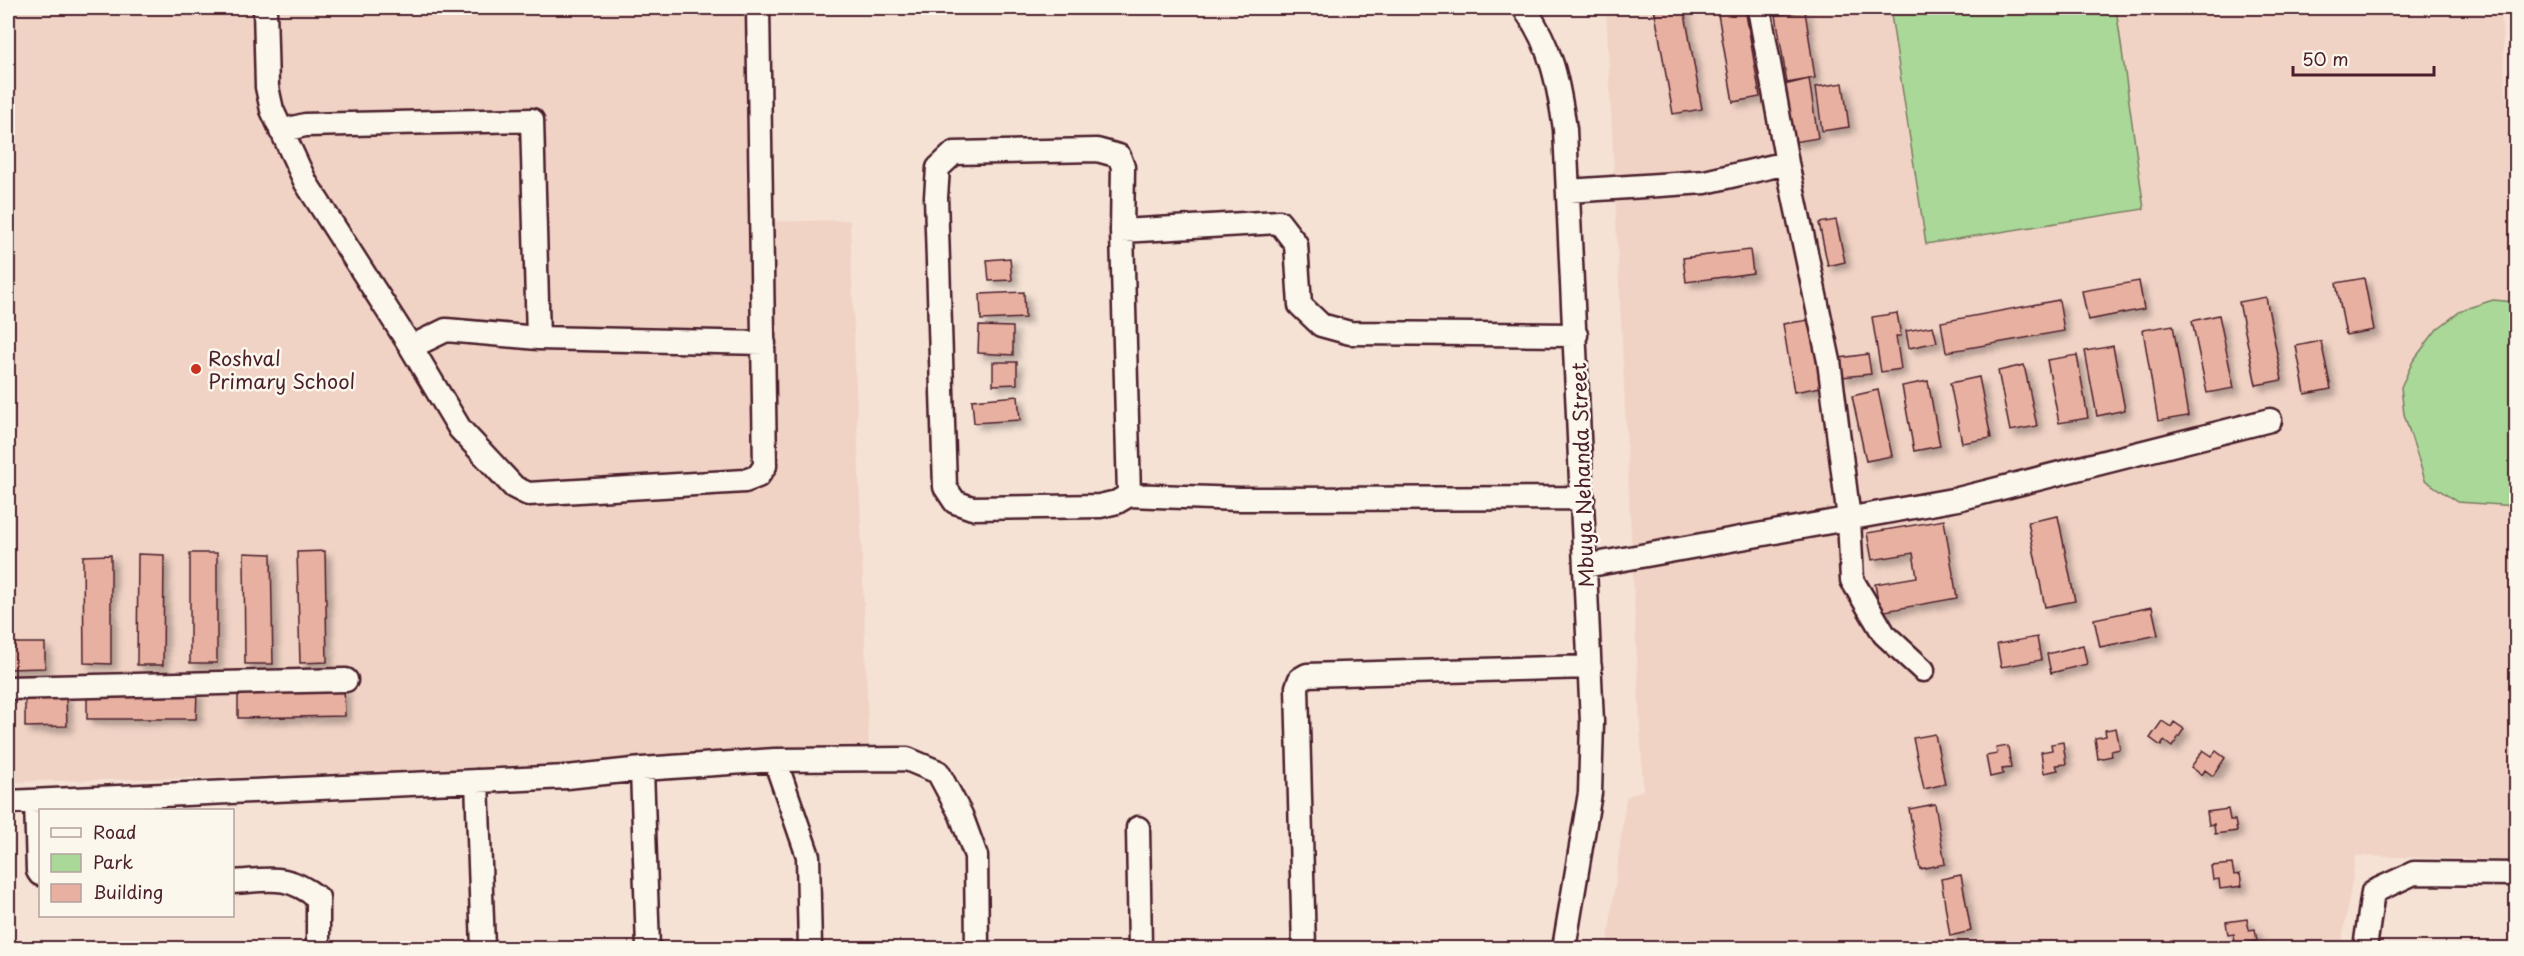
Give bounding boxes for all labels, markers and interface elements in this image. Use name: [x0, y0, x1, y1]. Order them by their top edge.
scale bar: [2293, 39, 2434, 77]
text: 50 m: [2302, 45, 2349, 72]
place label: Roshval Primary School: [208, 343, 355, 396]
marker: Roshval Primary School: [189, 362, 203, 376]
street label: Mbuya Nehanda Street: [1563, 362, 1601, 588]
legend: [39, 809, 234, 917]
text: Road: [93, 818, 137, 845]
text: Park: [93, 848, 133, 875]
text: Building: [93, 878, 163, 905]

